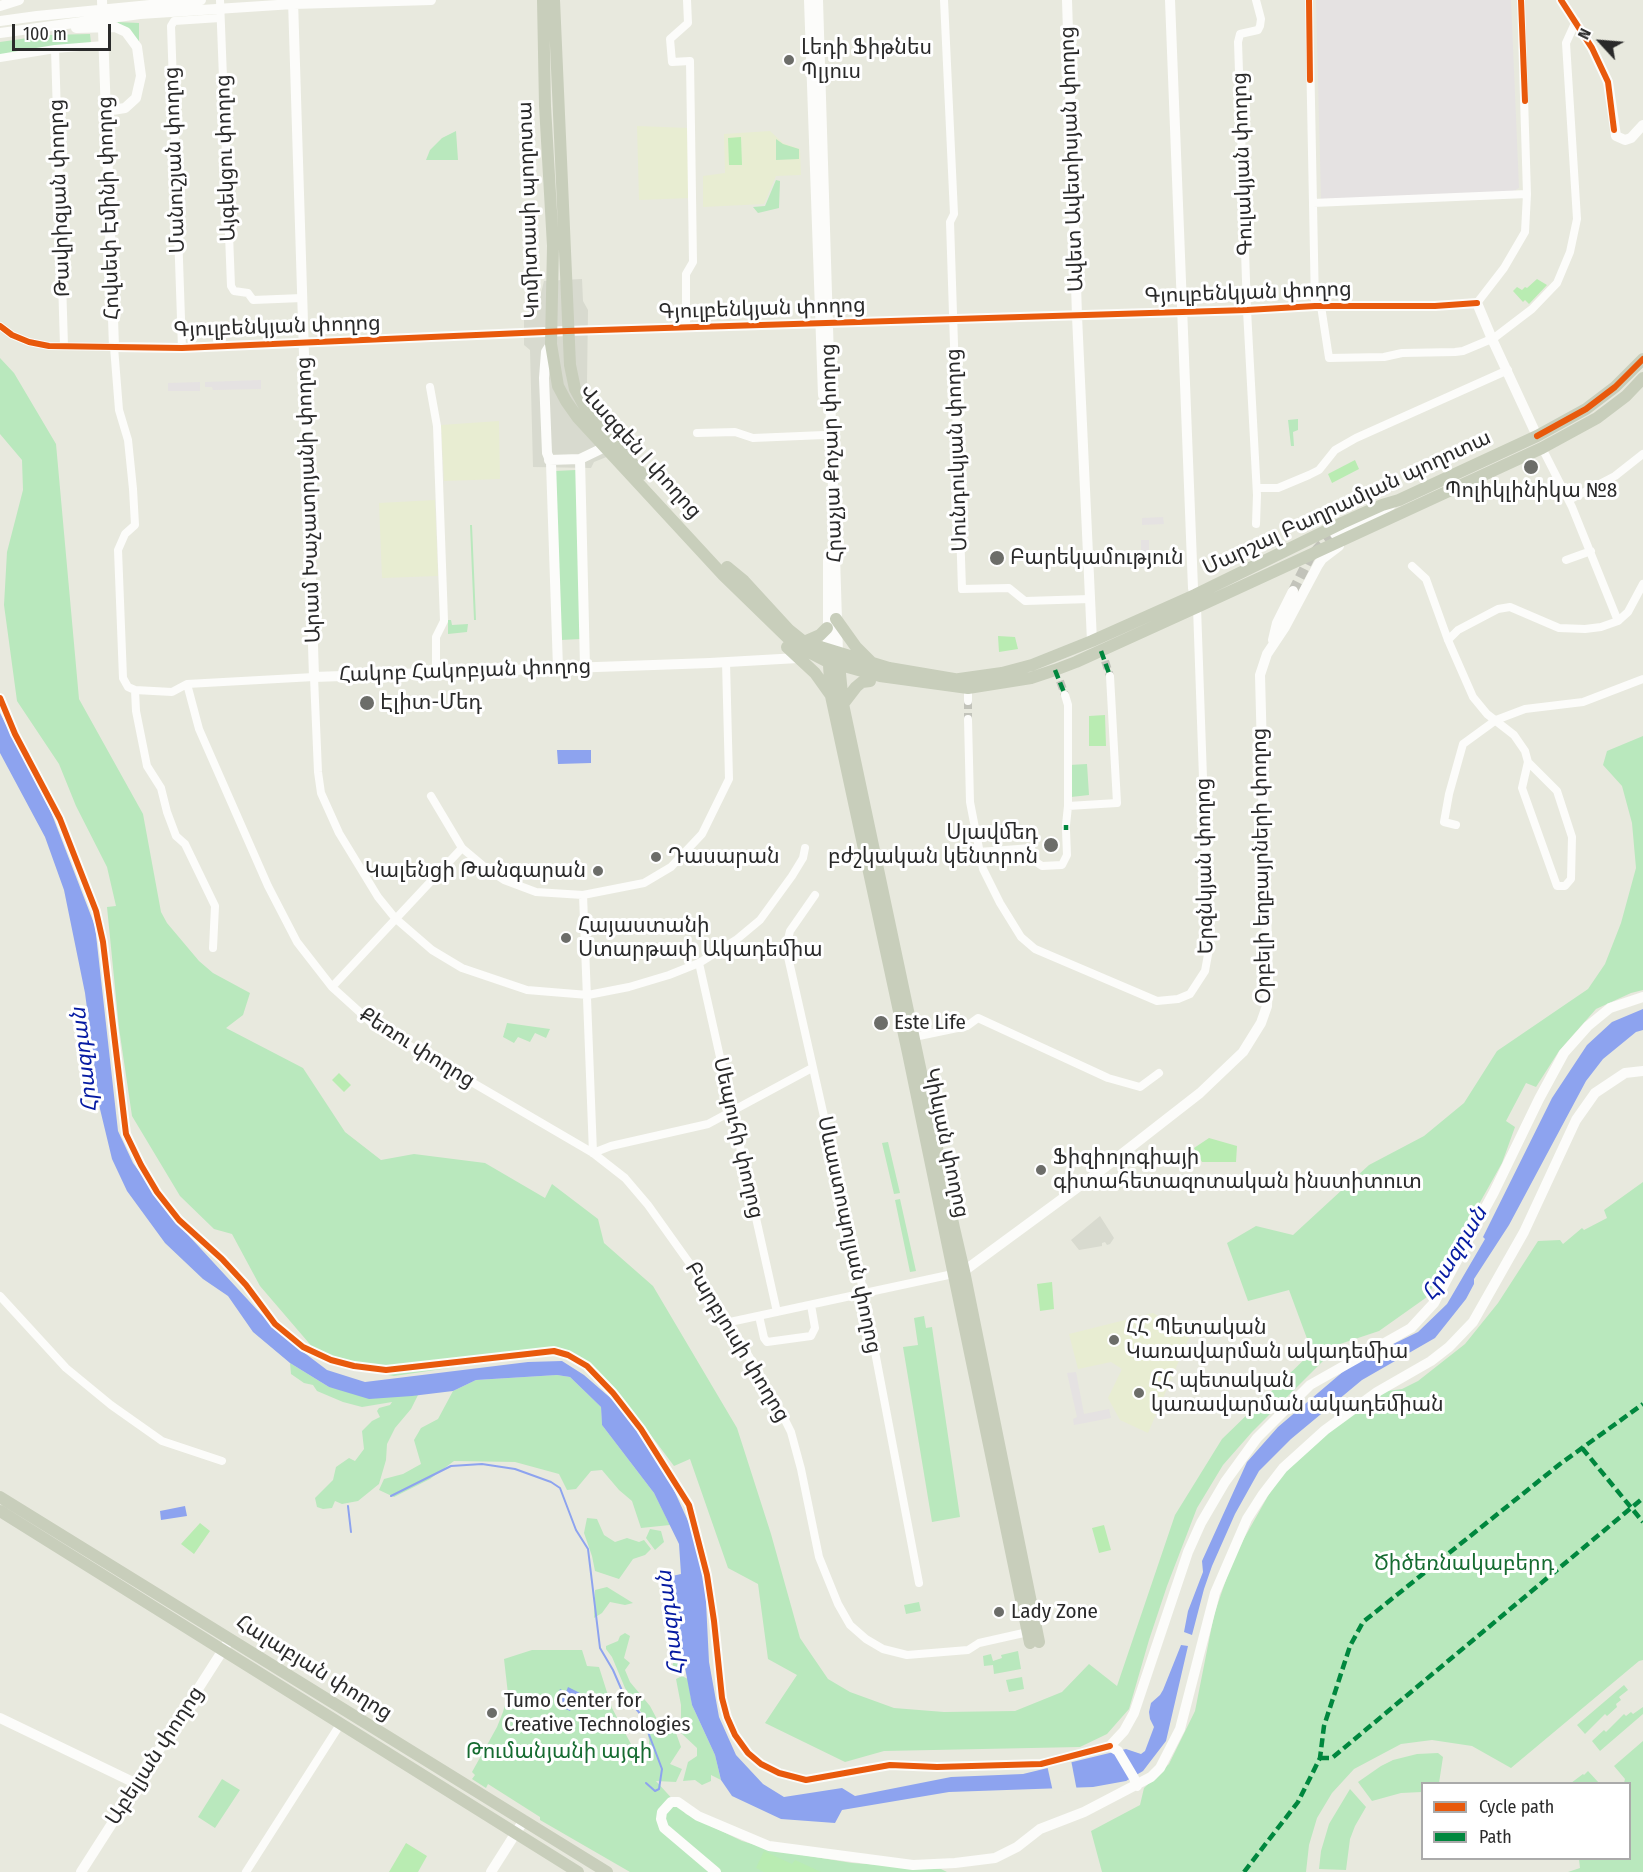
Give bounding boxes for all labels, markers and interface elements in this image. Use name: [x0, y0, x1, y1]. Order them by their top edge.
scale bar: [15, 12, 114, 50]
north arrow: [1571, 12, 1631, 72]
text: 100 m: [23, 23, 67, 45]
text: N: [1574, 25, 1595, 42]
street label: Ավետ Ավետիսյան փողոց: [1055, 26, 1089, 292]
place label: Լեդի Ֆիթնես Պլյուս: [801, 35, 932, 85]
marker: Լեդի Ֆիթնես Պլյուս: [782, 53, 796, 67]
street label: Մանուշյան փողոց: [159, 66, 191, 254]
street label: Գուլակյան փողոց: [1227, 72, 1259, 256]
street label: Այգեկցու փողոց: [210, 74, 242, 242]
street label: Հովսեփ Էմինի փողոց: [93, 96, 125, 320]
street label: Թավրիզյան փողոց: [44, 98, 76, 298]
street label: Կոմիտասի պողոտա: [513, 101, 545, 319]
street label: Գյուլբենկյան փողոց: [1144, 277, 1352, 309]
street label: Գյուլբենկյան փողոց: [658, 293, 866, 325]
street label: Գյուլբենկյան փողոց: [173, 311, 381, 343]
street label: Հրաչյա Քոչար փողոց: [816, 343, 848, 563]
street label: Սունդուկյան փողոց: [941, 348, 973, 552]
street label: Արամ Խաչատրյանի փողոց: [291, 356, 327, 644]
street label: Վազգեն I փողոց: [573, 380, 707, 524]
street label: Մարշալ Բաղրամյան պողոտա: [1199, 425, 1495, 581]
marker: Պոլիկլինիկա №8: [1522, 458, 1540, 476]
place label: Պոլիկլինիկա №8: [1445, 478, 1617, 504]
place label: Բարեկամություն: [1010, 545, 1184, 571]
marker: Բարեկամություն: [988, 549, 1006, 567]
street label: Հակոբ Հակոբյան փողոց: [338, 654, 592, 688]
place label: Էլիտ-Մեդ: [380, 690, 482, 716]
marker: Էլիտ-Մեդ: [358, 694, 376, 712]
street label: Օրբելի եղբայրների փողոց: [1247, 728, 1277, 1004]
street label: Երզնկյան փողոց: [1191, 778, 1219, 954]
place label: Սլավմեդ բժշկական կենտրոն: [828, 820, 1038, 870]
marker: Սլավմեդ բժշկական կենտրոն: [1042, 836, 1060, 854]
place label: Դասարան: [668, 844, 780, 870]
marker: Դասարան: [649, 850, 663, 864]
place label: Կալենցի Թանգարան: [365, 858, 586, 884]
marker: Կալենցի Թանգարան: [591, 864, 605, 878]
place label: Հայաստանի Ստարթափ Ակադեմիա: [578, 913, 823, 963]
marker: Հայաստանի Ստարթափ Ակադեմիա: [559, 931, 573, 945]
street label: Քեռու փողոց: [354, 1002, 480, 1094]
water label: Հրազդան: [65, 1006, 105, 1114]
place label: Este Life: [894, 1010, 966, 1036]
marker: Este Life: [872, 1014, 890, 1032]
street label: Սեպուհի փողոց: [707, 1055, 769, 1221]
street label: Կիևյան փողոց: [918, 1066, 974, 1220]
street label: Սևաստոպոլյան փողոց: [812, 1114, 886, 1356]
place label: Ֆիզիոլոգիայի գիտահետազոտական ինստիտուտ: [1053, 1145, 1422, 1195]
marker: Ֆիզիոլոգիայի գիտահետազոտական ինստիտուտ: [1034, 1163, 1048, 1177]
water label: Հրազդան: [1417, 1202, 1493, 1306]
street label: Բարբյուսի փողոց: [679, 1257, 795, 1427]
place label: ՀՀ Պետական Կառավարման ակադեմիա: [1126, 1315, 1408, 1365]
marker: ՀՀ Պետական Կառավարման ակադեմիա: [1107, 1333, 1121, 1347]
place label: ՀՀ պետական կառավարման ակադեմիան: [1151, 1368, 1444, 1418]
marker: ՀՀ պետական կառավարման ակադեմիան: [1132, 1386, 1146, 1400]
park label: Ծիծեռնակաբերդ: [1374, 1551, 1554, 1577]
water label: Հրազդան: [651, 1569, 691, 1677]
place label: Lady Zone: [1011, 1599, 1098, 1625]
marker: Lady Zone: [992, 1605, 1006, 1619]
street label: Հալաբյան փողոց: [231, 1610, 397, 1726]
street label: Աբելյան փողոց: [101, 1682, 209, 1830]
place label: Tumo Center for Creative Technologies: [504, 1688, 690, 1738]
marker: Tumo Center for Creative Technologies: [485, 1706, 499, 1720]
park label: Թումանյանի այգի: [466, 1739, 652, 1765]
legend: [1421, 1782, 1631, 1860]
text: Cycle path: [1479, 1796, 1554, 1818]
text: Path: [1479, 1826, 1512, 1848]

